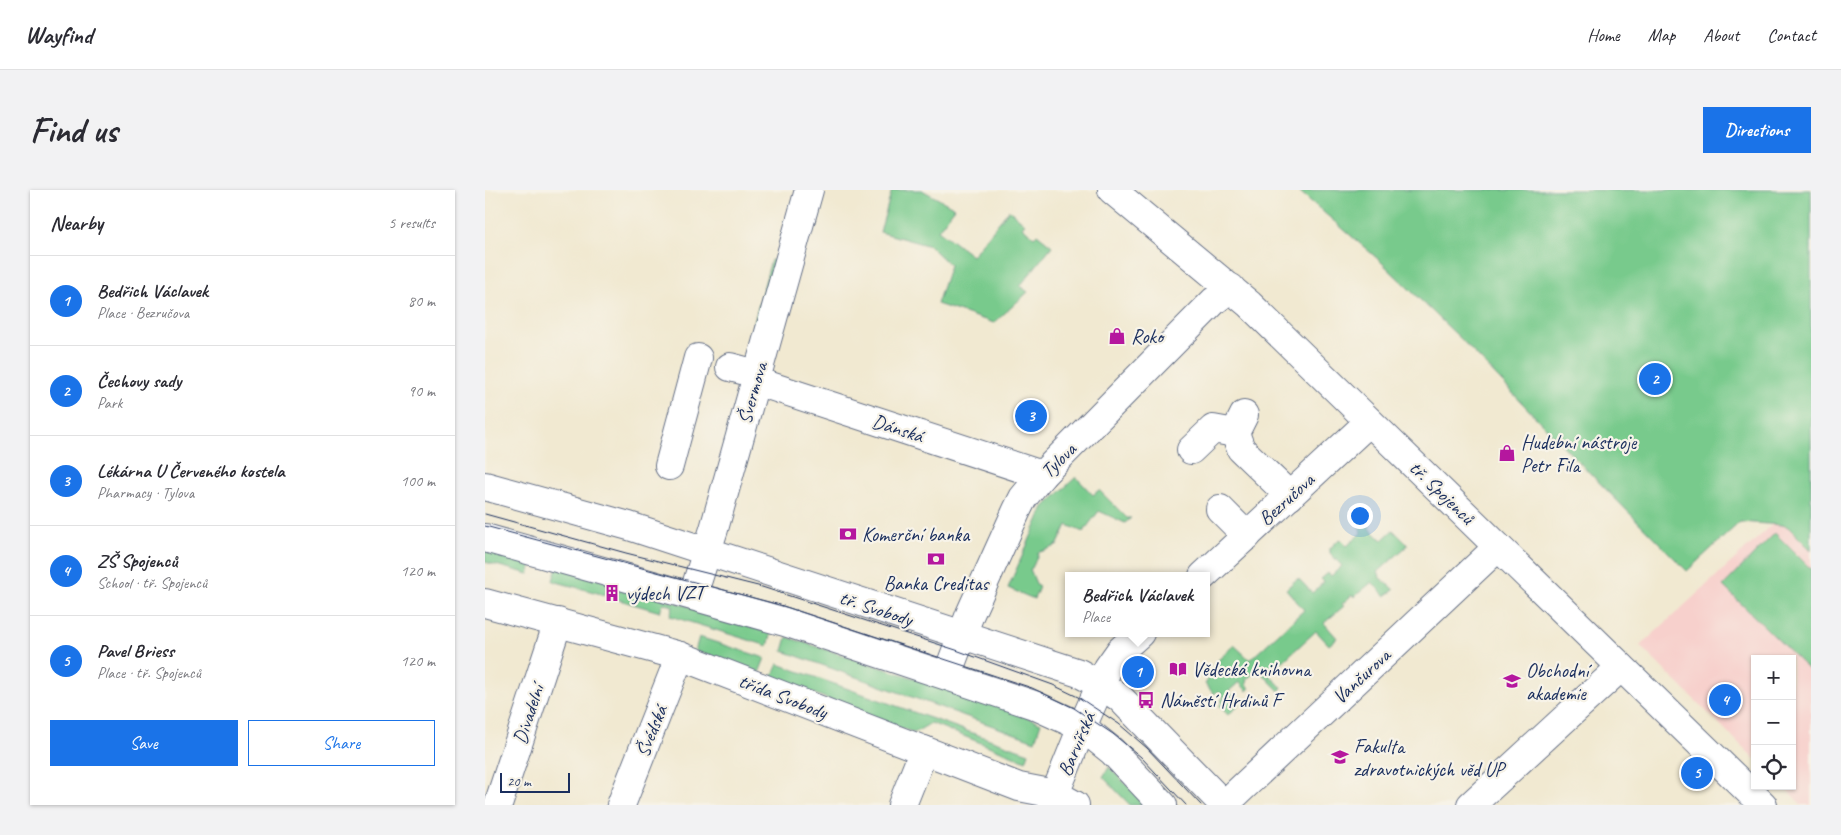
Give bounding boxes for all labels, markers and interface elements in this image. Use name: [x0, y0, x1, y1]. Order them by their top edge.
text: Wayfind: [25, 20, 92, 50]
text: Home: [1587, 24, 1620, 46]
text: Map: [1648, 24, 1675, 46]
text: About: [1703, 24, 1739, 46]
text: Contact: [1767, 24, 1816, 46]
button: Directions: [1703, 107, 1811, 153]
text: Find us: [30, 108, 117, 153]
text: Nearby: [50, 210, 103, 236]
text: 5 results: [388, 213, 435, 233]
text: Bedřich Václavek: [97, 279, 208, 303]
text: 1: [62, 291, 70, 311]
text: 80 m: [408, 291, 435, 311]
text: Place · Bezručova: [97, 303, 189, 323]
place label: Roko: [1131, 324, 1165, 349]
shop icon: Roko: [1107, 326, 1127, 346]
street label: Švermova: [732, 358, 774, 427]
pin: 2: [1639, 360, 1671, 398]
text: Čechovy sady: [97, 369, 181, 393]
text: 2: [62, 381, 70, 401]
text: 90 m: [408, 381, 435, 401]
text: Park: [97, 393, 122, 413]
pin: 3: [1015, 397, 1047, 435]
street label: Dánská: [869, 409, 929, 449]
place label: Hudební nástroje Petr Fila: [1521, 430, 1638, 478]
street label: Tylova: [1035, 436, 1083, 483]
shop icon: Hudební nástroje Petr Fila: [1497, 443, 1517, 463]
street label: tř. Spojenců: [1404, 455, 1481, 531]
text: Lékárna U Červeného kostela: [97, 459, 285, 483]
street label: Bezručova: [1253, 466, 1321, 531]
text: 3: [62, 471, 70, 491]
text: 100 m: [401, 471, 435, 491]
text: Pharmacy · Tylova: [97, 483, 194, 503]
your location: [1347, 503, 1373, 529]
place label: Komerční banka: [862, 522, 971, 547]
bank icon: Komerční banka: [838, 524, 858, 544]
text: ZŠ Spojenců: [97, 549, 177, 573]
bank icon: Banka Creditas: [926, 549, 946, 569]
text: 4: [62, 561, 70, 581]
text: 120 m: [401, 561, 435, 581]
place label: Banka Creditas: [884, 571, 991, 596]
popup: [1065, 572, 1210, 637]
text: School · tř. Spojenců: [97, 573, 207, 593]
place label: výdech VZT: [626, 581, 709, 606]
building icon: výdech VZT: [602, 583, 622, 603]
text: Bedřich Václavek: [1082, 583, 1193, 607]
street label: tř. Svobody: [836, 585, 918, 633]
text: Place: [1082, 607, 1110, 627]
text: Pavel Briess: [97, 639, 174, 663]
street label: Vančurova: [1327, 642, 1397, 709]
text: 5: [63, 651, 69, 671]
text: 120 m: [401, 651, 435, 671]
pin: 1: [1122, 653, 1154, 691]
map controls: [1751, 655, 1796, 790]
button: +: [1751, 655, 1796, 700]
place label: Vědecká knihovna: [1192, 657, 1312, 682]
place label: Obchodní akademie: [1526, 658, 1593, 706]
library icon: Vědecká knihovna: [1168, 659, 1188, 679]
text: Place · tř. Spojenců: [97, 663, 201, 683]
street label: třída Svobody: [735, 668, 832, 725]
school or university icon: Obchodní akademie: [1502, 671, 1522, 691]
street label: Divadelní: [507, 677, 551, 747]
pin: 4: [1709, 681, 1741, 719]
place label: Náměstí Hrdinů F: [1160, 688, 1285, 713]
bus stop icon: Náměstí Hrdinů F: [1136, 690, 1156, 710]
street label: Švédská: [630, 700, 674, 761]
button: −: [1751, 700, 1796, 745]
street label: Barvířská: [1052, 707, 1102, 780]
button: Save: [50, 720, 238, 766]
button: Share: [248, 720, 435, 766]
place label: Fakulta zdravotnických věd UP: [1354, 734, 1506, 782]
button: locate: [1751, 745, 1796, 790]
school or university icon: Fakulta zdravotnických věd UP: [1330, 747, 1350, 767]
pin: 5: [1681, 754, 1713, 792]
scale bar: [500, 770, 570, 793]
text: 20 m: [507, 773, 531, 790]

